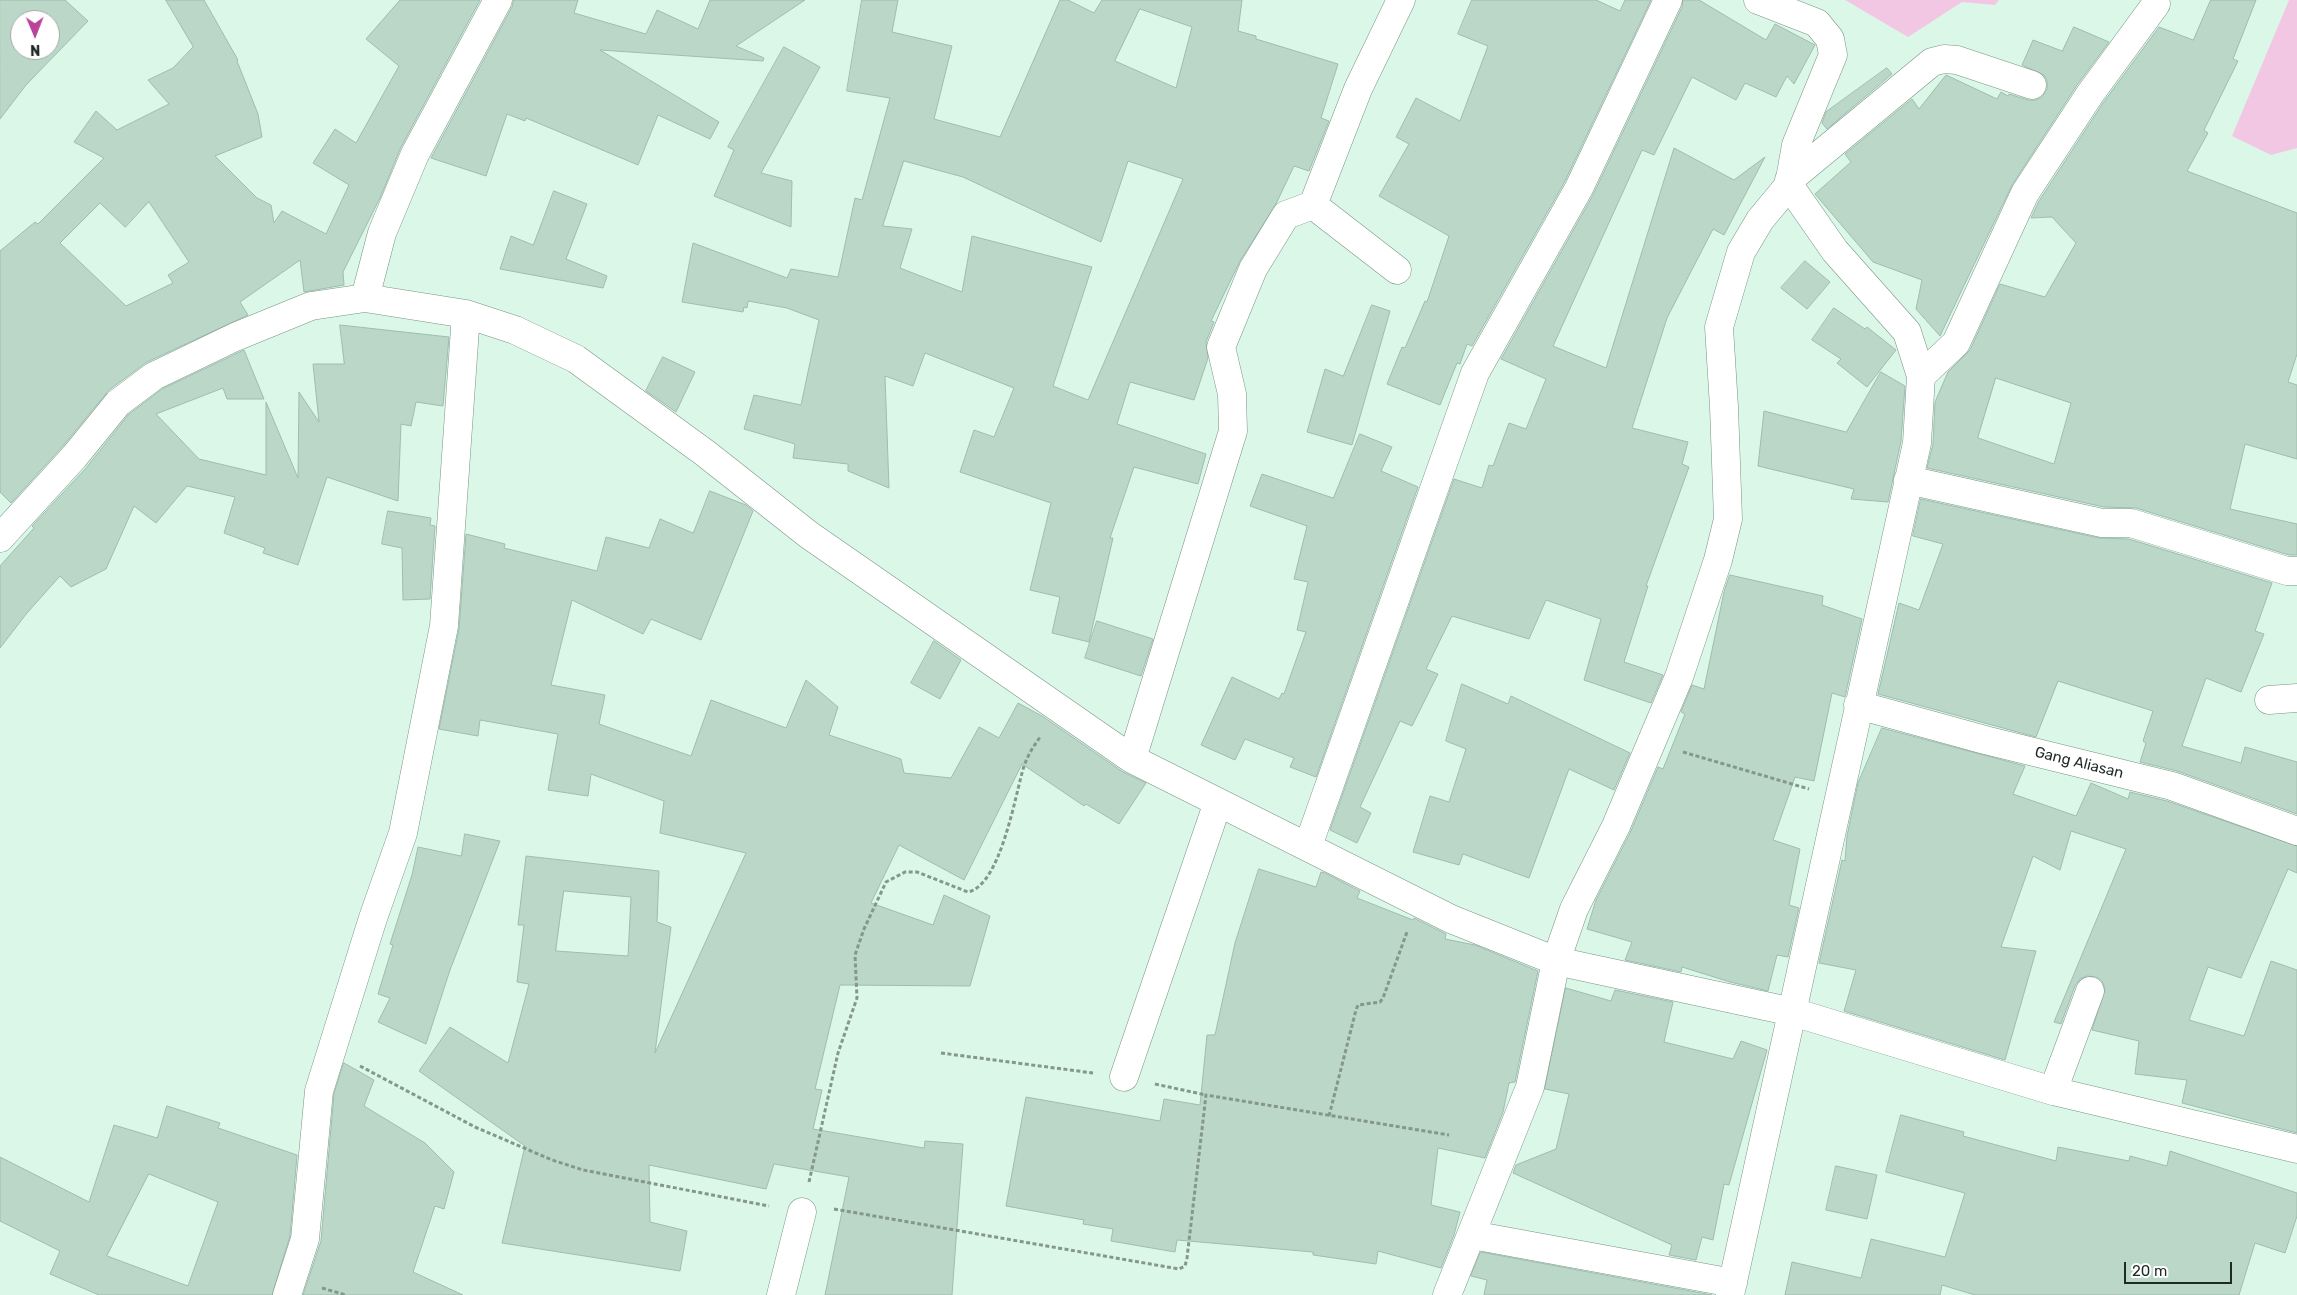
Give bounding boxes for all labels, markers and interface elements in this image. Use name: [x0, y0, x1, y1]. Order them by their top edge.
north arrow: [10, 10, 60, 60]
text: N: [30, 41, 40, 58]
street label: Gang Aliasan: [2033, 743, 2125, 783]
scale bar: [2127, 1252, 2234, 1284]
text: 20 m: [2132, 1262, 2167, 1280]

